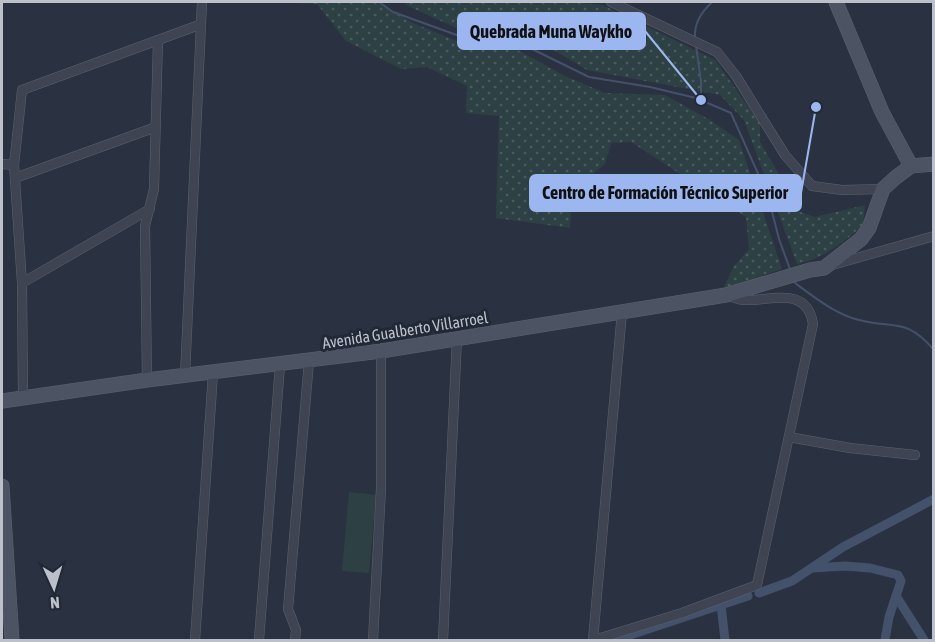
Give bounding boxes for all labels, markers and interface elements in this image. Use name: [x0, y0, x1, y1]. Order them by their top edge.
callout: Quebrada Muna Waykho: [458, 13, 645, 49]
text: Quebrada Muna Waykho: [470, 21, 632, 42]
callout: Centro de Formación Técnico Superior: [530, 175, 801, 211]
text: Centro de Formación Técnico Superior: [542, 182, 789, 203]
street label: Avenida Gualberto Villarroel: [321, 308, 490, 352]
north arrow: [24, 558, 84, 618]
text: N: [50, 594, 60, 612]

